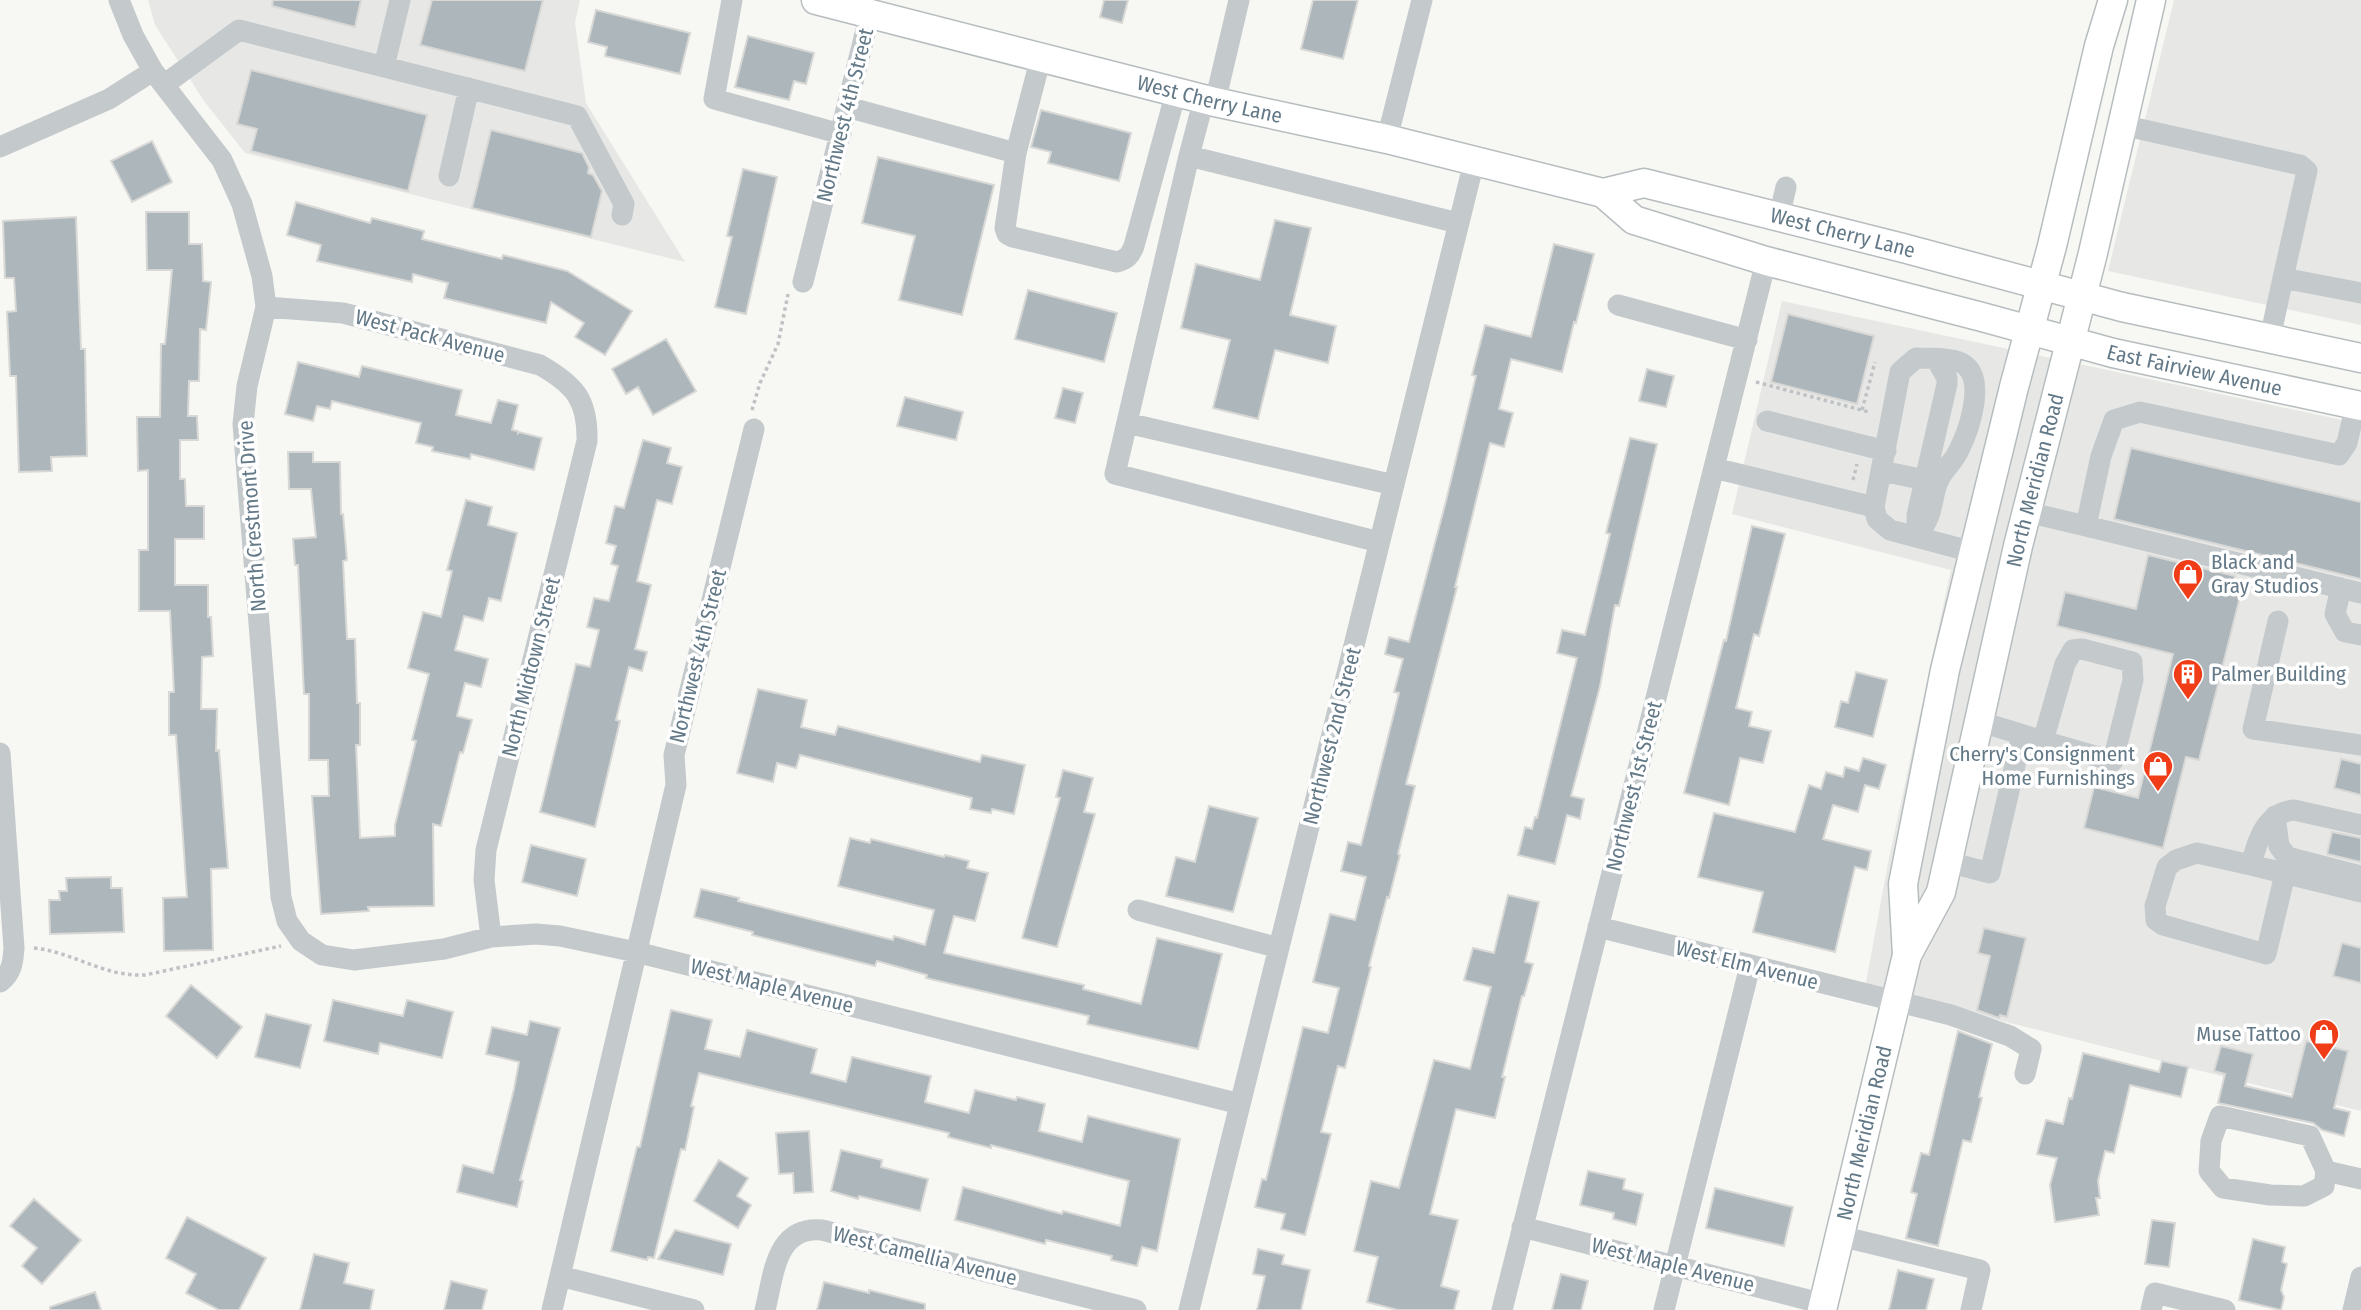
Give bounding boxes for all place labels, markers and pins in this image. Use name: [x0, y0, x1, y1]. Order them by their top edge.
place label: Black and Gray Studios: [2211, 549, 2319, 599]
shop icon: Black and Gray Studios: [2171, 557, 2205, 601]
building icon: Palmer Building: [2171, 657, 2205, 701]
place label: Palmer Building: [2211, 661, 2346, 687]
place label: Cherry's Consignment Home Furnishings: [1949, 741, 2135, 791]
shop icon: Cherry's Consignment Home Furnishings: [2141, 749, 2175, 793]
shop icon: Muse Tattoo: [2307, 1017, 2341, 1061]
place label: Muse Tattoo: [2196, 1021, 2301, 1047]

